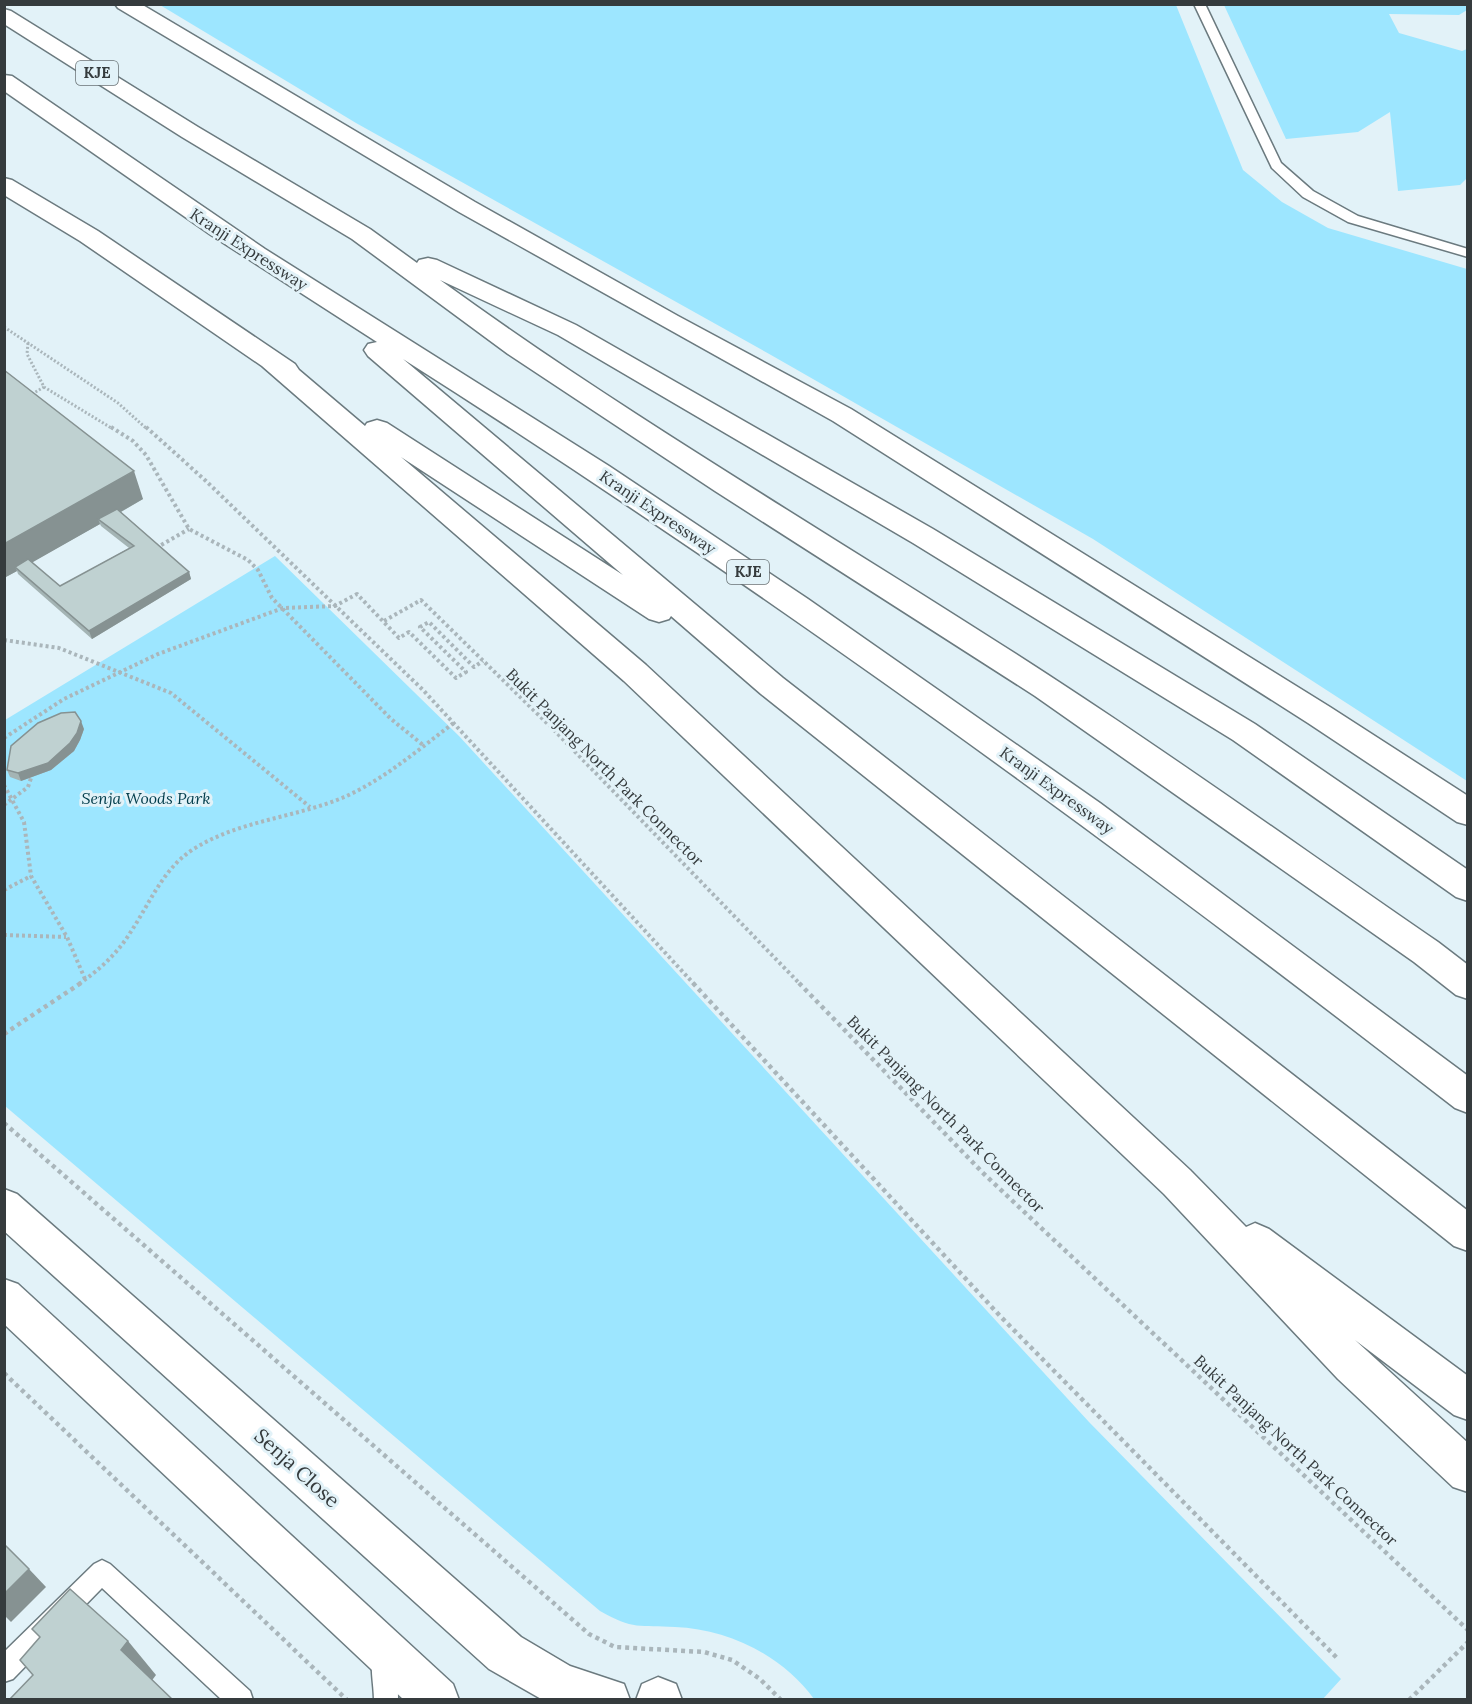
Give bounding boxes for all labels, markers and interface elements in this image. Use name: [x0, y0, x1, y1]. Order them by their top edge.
road number: KJE: [76, 61, 118, 85]
street label: Kranji Expressway: [187, 204, 312, 295]
street label: Kranji Expressway: [596, 466, 720, 559]
road number: KJE: [727, 560, 769, 584]
street label: Bukit Panjang North Park Connector: [502, 664, 708, 870]
street label: Kranji Expressway: [996, 742, 1118, 838]
park label: Senja Woods Park: [81, 788, 211, 808]
street label: Bukit Panjang North Park Connector: [843, 1011, 1049, 1217]
street label: Bukit Panjang North Park Connector: [1190, 1350, 1402, 1550]
street label: Senja Close: [249, 1423, 345, 1513]

